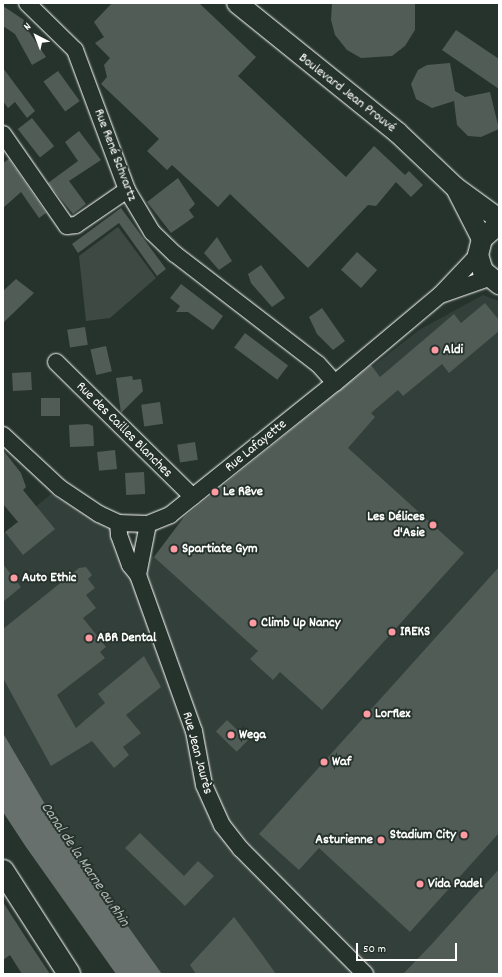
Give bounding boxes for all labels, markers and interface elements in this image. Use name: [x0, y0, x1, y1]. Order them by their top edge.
north arrow: [16, 16, 56, 56]
text: N: [21, 19, 35, 35]
street label: Boulevard Jean Prouvé: [295, 50, 399, 136]
street label: Rue René Schvartz: [90, 107, 140, 203]
place label: Aldi: [443, 342, 463, 358]
marker: Aldi: [430, 345, 440, 355]
street label: Rue des Cailles Blanches: [72, 378, 176, 482]
street label: Rue Lafayette: [222, 416, 290, 476]
place label: Le Rêve: [223, 484, 263, 500]
marker: Le Rêve: [210, 487, 220, 497]
place label: Les Délices d'Asie: [367, 509, 425, 542]
marker: Les Délices d'Asie: [428, 520, 438, 530]
place label: Spartiate Gym: [182, 541, 258, 557]
marker: Spartiate Gym: [169, 544, 179, 554]
place label: Auto Ethic: [22, 570, 76, 586]
marker: Auto Ethic: [9, 573, 19, 583]
place label: Climb Up Nancy: [261, 615, 340, 631]
marker: Climb Up Nancy: [248, 618, 258, 628]
place label: IREKS: [400, 624, 430, 640]
marker: IREKS: [387, 627, 397, 637]
place label: ABR Dental: [97, 630, 156, 646]
marker: ABR Dental: [84, 633, 94, 643]
place label: Lorflex: [375, 706, 410, 722]
marker: Lorflex: [362, 709, 372, 719]
street label: Rue Jean Jaurès: [178, 710, 216, 796]
place label: Wega: [239, 727, 266, 743]
marker: Wega: [226, 730, 236, 740]
place label: Waf: [332, 754, 352, 770]
marker: Waf: [319, 757, 329, 767]
water label: Canal de la Marne au Rhin: [36, 800, 132, 930]
place label: Stadium City: [390, 827, 456, 843]
marker: Stadium City: [459, 830, 469, 840]
place label: Asturienne: [315, 832, 373, 848]
marker: Asturienne: [376, 835, 386, 845]
place label: Vida Padel: [428, 876, 483, 892]
marker: Vida Padel: [415, 879, 425, 889]
scale bar: [358, 935, 459, 961]
text: 50 m: [363, 941, 386, 958]

